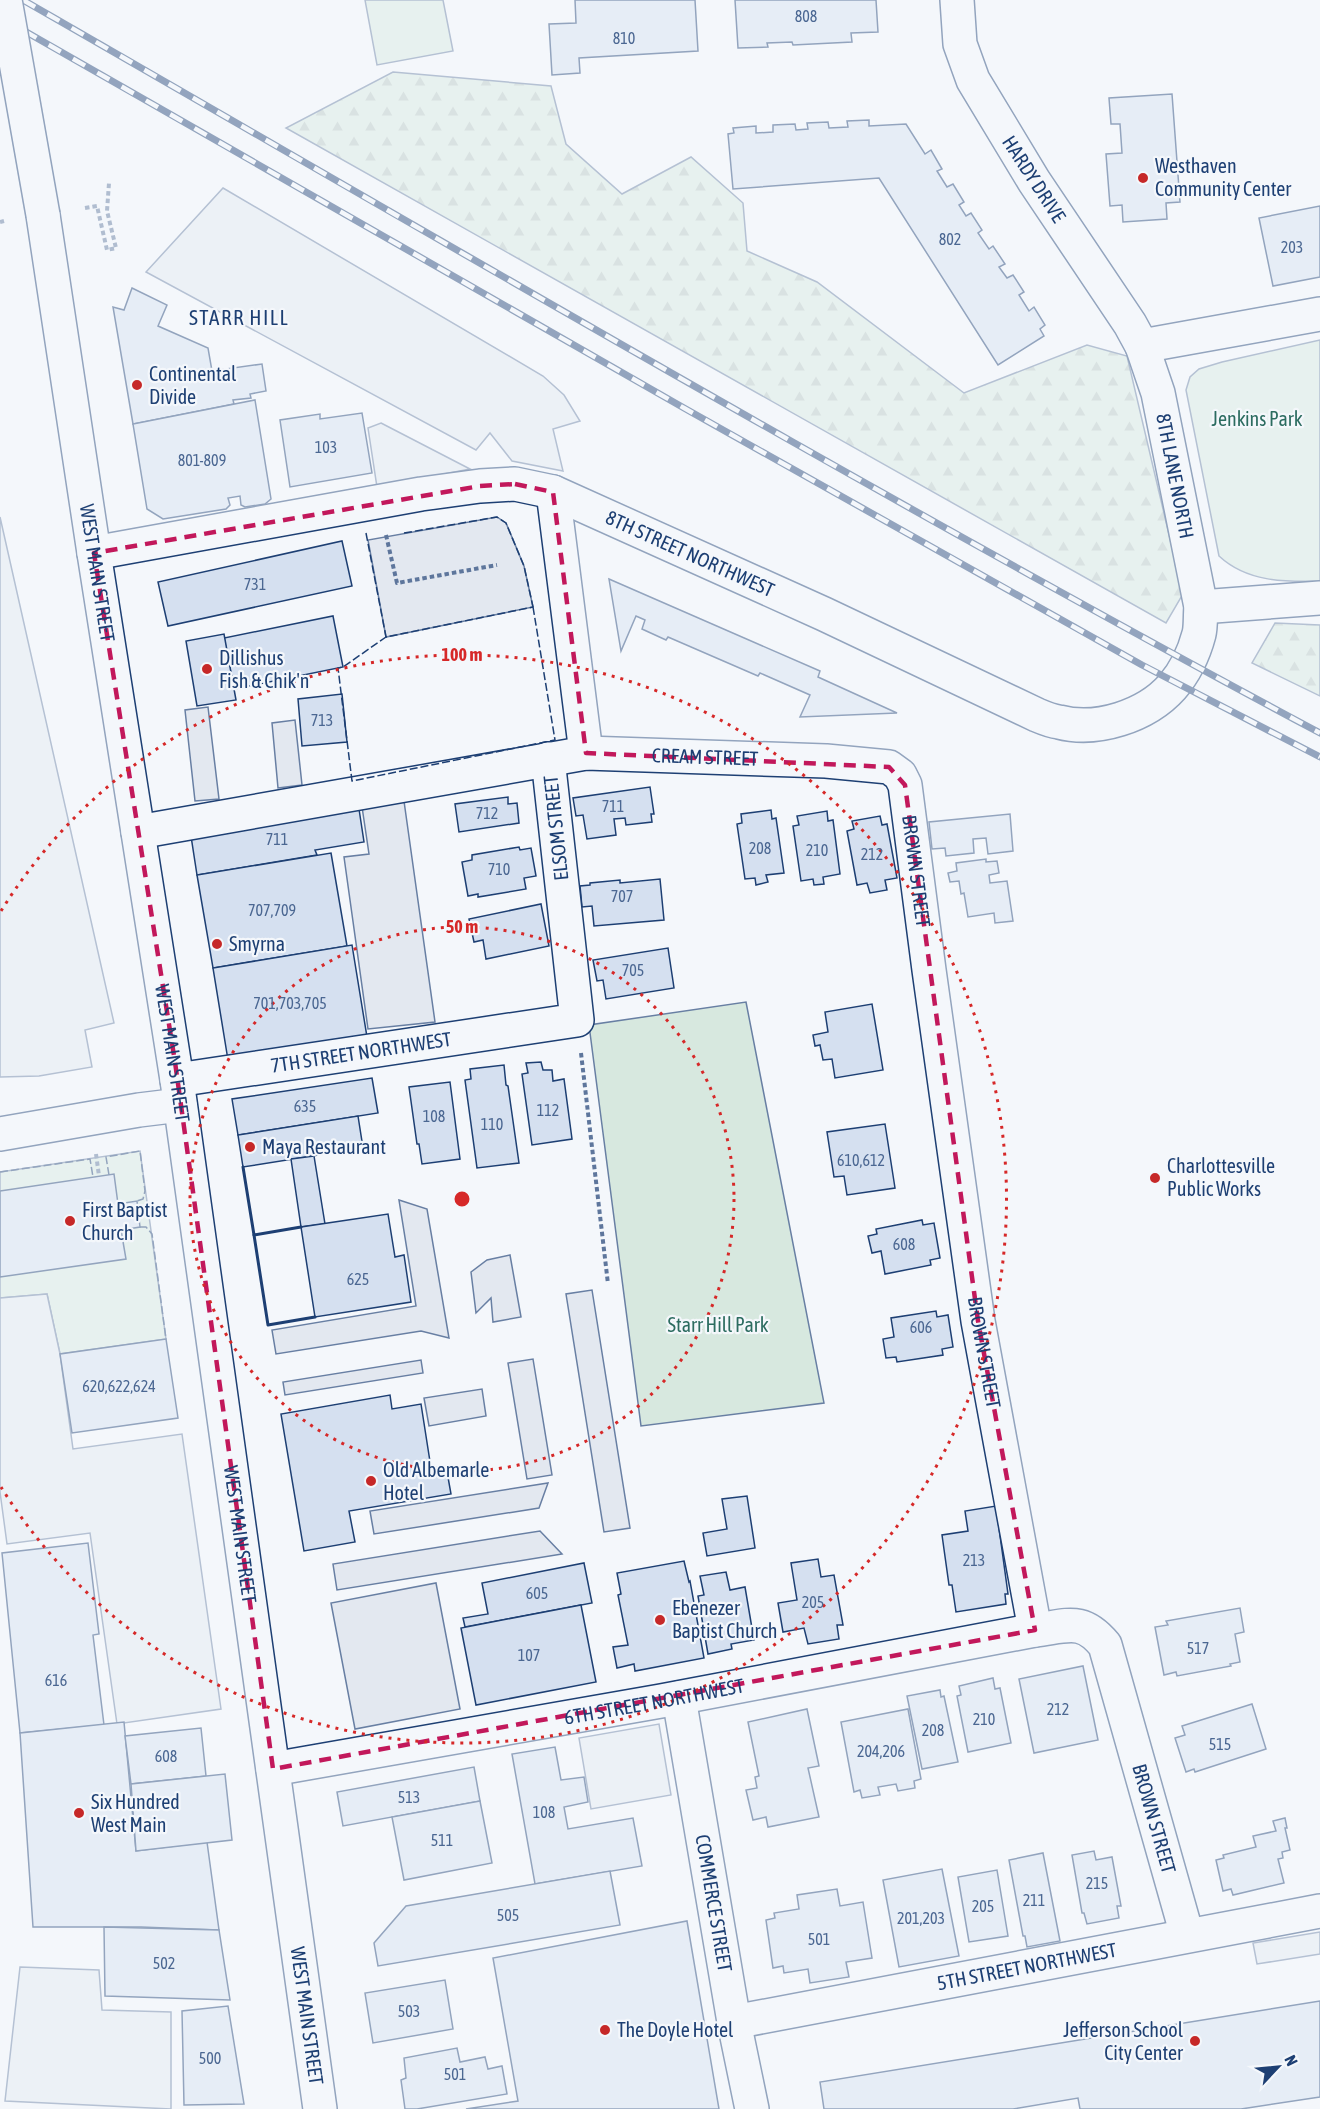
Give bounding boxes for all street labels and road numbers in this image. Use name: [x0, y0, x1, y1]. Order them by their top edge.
street label: HARDY DRIVE: [998, 131, 1071, 227]
street label: 8TH LANE NORTH: [1152, 411, 1199, 540]
street label: WEST MAIN STREET: [76, 502, 120, 643]
street label: 8TH STREET NORTHWEST: [602, 505, 778, 601]
street label: CREAM STREET: [651, 743, 759, 770]
street label: ELSOM STREET: [539, 774, 572, 882]
street label: BROWN STREET: [898, 814, 935, 929]
street label: WEST MAIN STREET: [151, 983, 195, 1123]
street label: 7TH STREET NORTHWEST: [269, 1027, 453, 1077]
street label: BROWN STREET: [964, 1295, 1006, 1410]
street label: WEST MAIN STREET: [220, 1464, 262, 1605]
street label: 6TH STREET NORTHWEST: [562, 1673, 746, 1729]
street label: BROWN STREET: [1128, 1761, 1181, 1876]
street label: COMMERCE STREET: [691, 1833, 737, 1974]
street label: 5TH STREET NORTHWEST: [935, 1938, 1119, 1994]
street label: WEST MAIN STREET: [287, 1945, 329, 2086]

